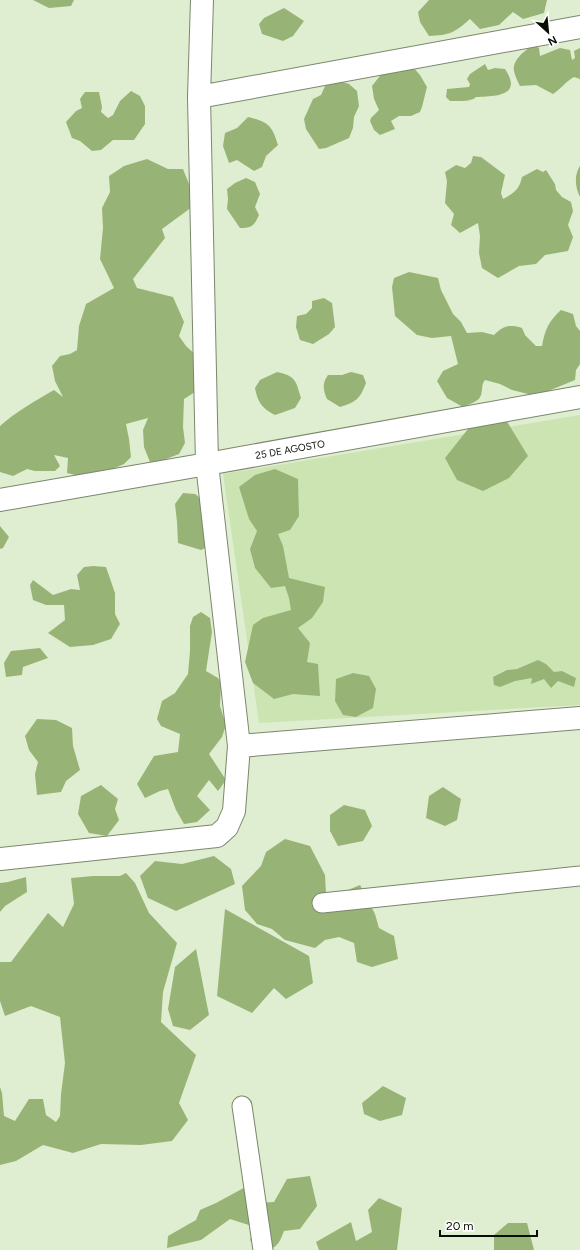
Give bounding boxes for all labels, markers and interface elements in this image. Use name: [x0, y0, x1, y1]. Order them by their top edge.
north arrow: [528, 12, 568, 52]
text: N: [546, 33, 559, 48]
street label: 25 DE AGOSTO: [254, 437, 326, 462]
scale bar: [440, 1212, 537, 1238]
text: 20 m: [446, 1219, 474, 1233]

